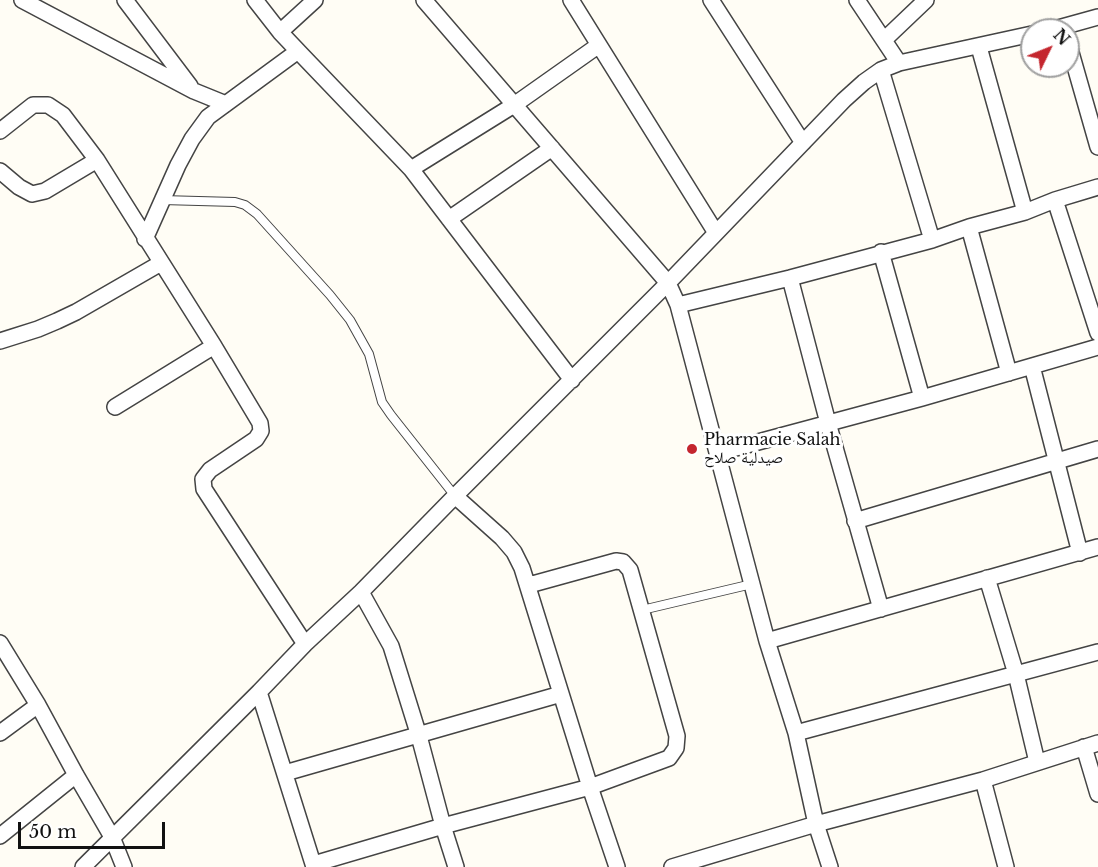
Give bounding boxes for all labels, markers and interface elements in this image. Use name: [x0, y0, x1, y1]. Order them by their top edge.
north arrow: [1020, 18, 1080, 78]
text: N: [1049, 25, 1074, 49]
place label: Pharmacie Salah صيدلية صلاح: [704, 430, 841, 468]
marker: Pharmacie Salah صيدلية صلاح: [685, 442, 699, 456]
scale bar: [21, 810, 168, 848]
text: 50 m: [29, 821, 77, 843]

